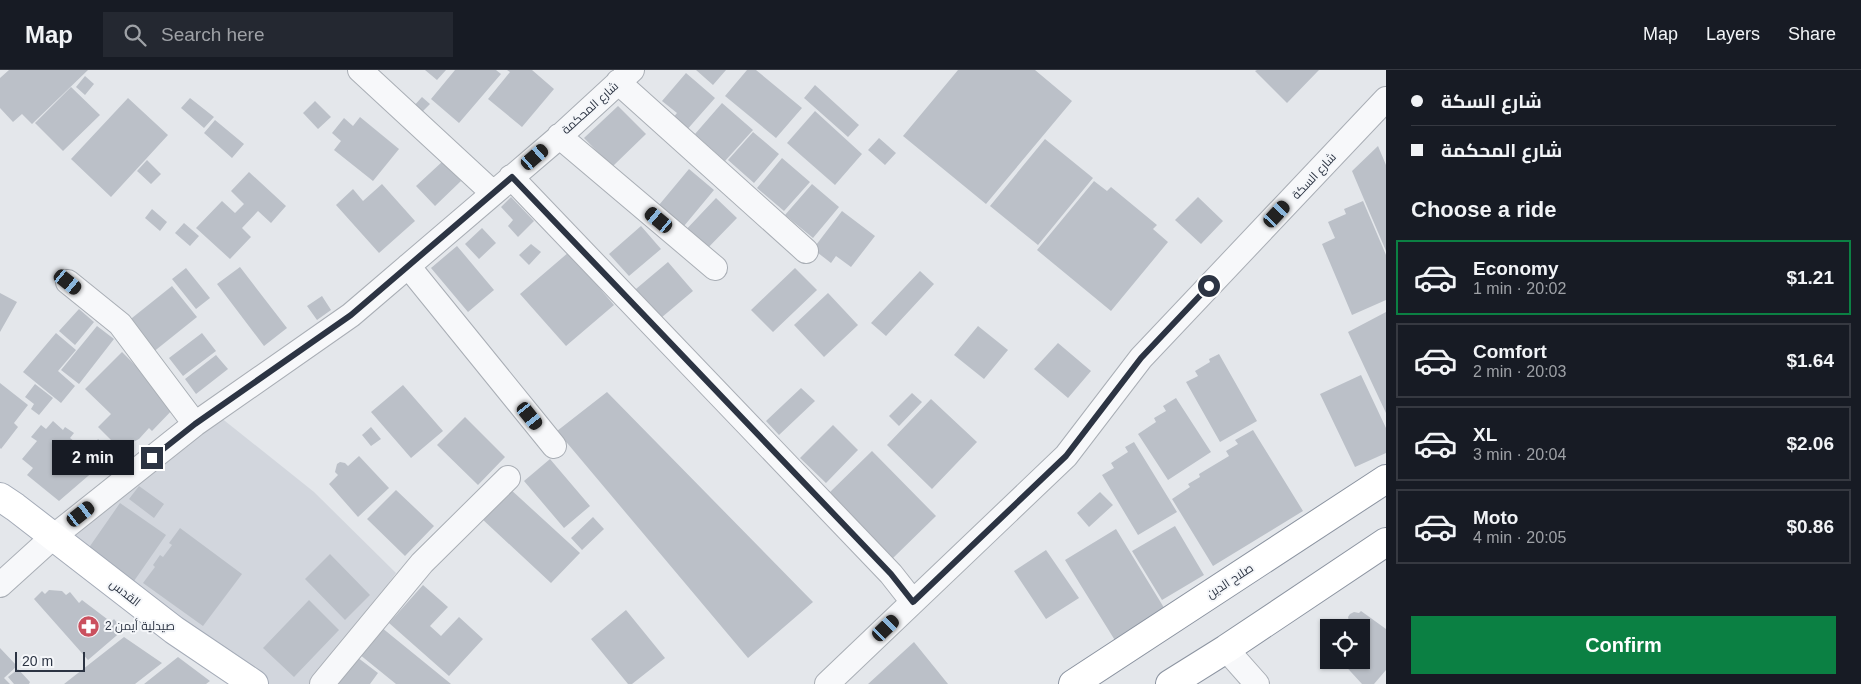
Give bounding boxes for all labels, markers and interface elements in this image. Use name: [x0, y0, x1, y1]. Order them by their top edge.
search box: [103, 12, 453, 57]
text: Map: [25, 21, 73, 48]
icon: search: [121, 21, 149, 49]
text: Search here: [161, 24, 265, 45]
text: Map: [1643, 24, 1678, 44]
text: Layers: [1706, 24, 1760, 44]
text: Share: [1788, 24, 1836, 44]
street label: شارع المحكمة: [559, 79, 622, 138]
text: شارع السكة: [1441, 91, 1542, 112]
text: شارع المحكمة: [1441, 140, 1562, 161]
car: [518, 141, 551, 173]
street label: شارع السكة: [1289, 150, 1340, 203]
text: Choose a ride: [1411, 197, 1556, 222]
car: [1261, 198, 1292, 230]
car: [642, 205, 675, 235]
icon: car: [1413, 255, 1458, 300]
text: Economy: [1473, 258, 1559, 279]
car: [51, 267, 84, 297]
text: $1.21: [1786, 267, 1834, 288]
route start: [1198, 275, 1220, 297]
text: 1 min · 20:02: [1473, 280, 1566, 297]
icon: car: [1413, 338, 1458, 383]
text: Comfort: [1473, 341, 1547, 362]
text: $1.64: [1786, 350, 1834, 371]
text: 2 min · 20:03: [1473, 363, 1566, 380]
car: [514, 400, 545, 432]
icon: car: [1413, 421, 1458, 466]
text: XL: [1473, 424, 1497, 445]
text: $2.06: [1786, 433, 1834, 454]
callout: 2 min: [52, 440, 134, 476]
text: 3 min · 20:04: [1473, 446, 1566, 463]
route end: [141, 447, 163, 469]
text: 2 min: [72, 449, 114, 466]
car: [64, 499, 97, 529]
icon: car: [1413, 504, 1458, 549]
text: Moto: [1473, 507, 1518, 528]
text: $0.86: [1786, 516, 1834, 537]
text: 4 min · 20:05: [1473, 529, 1566, 546]
street label: صلاح الدين: [1204, 561, 1256, 602]
street label: القدس: [107, 577, 143, 609]
car: [869, 612, 902, 644]
pharmacy icon: صيدلية أيمن 2: [77, 614, 101, 638]
button: Confirm: [1411, 616, 1836, 674]
place label: صيدلية أيمن 2: [105, 618, 175, 633]
map controls: [1320, 619, 1370, 669]
button: locate: [1320, 619, 1370, 669]
scale bar: [15, 649, 85, 672]
text: 20 m: [22, 653, 53, 669]

